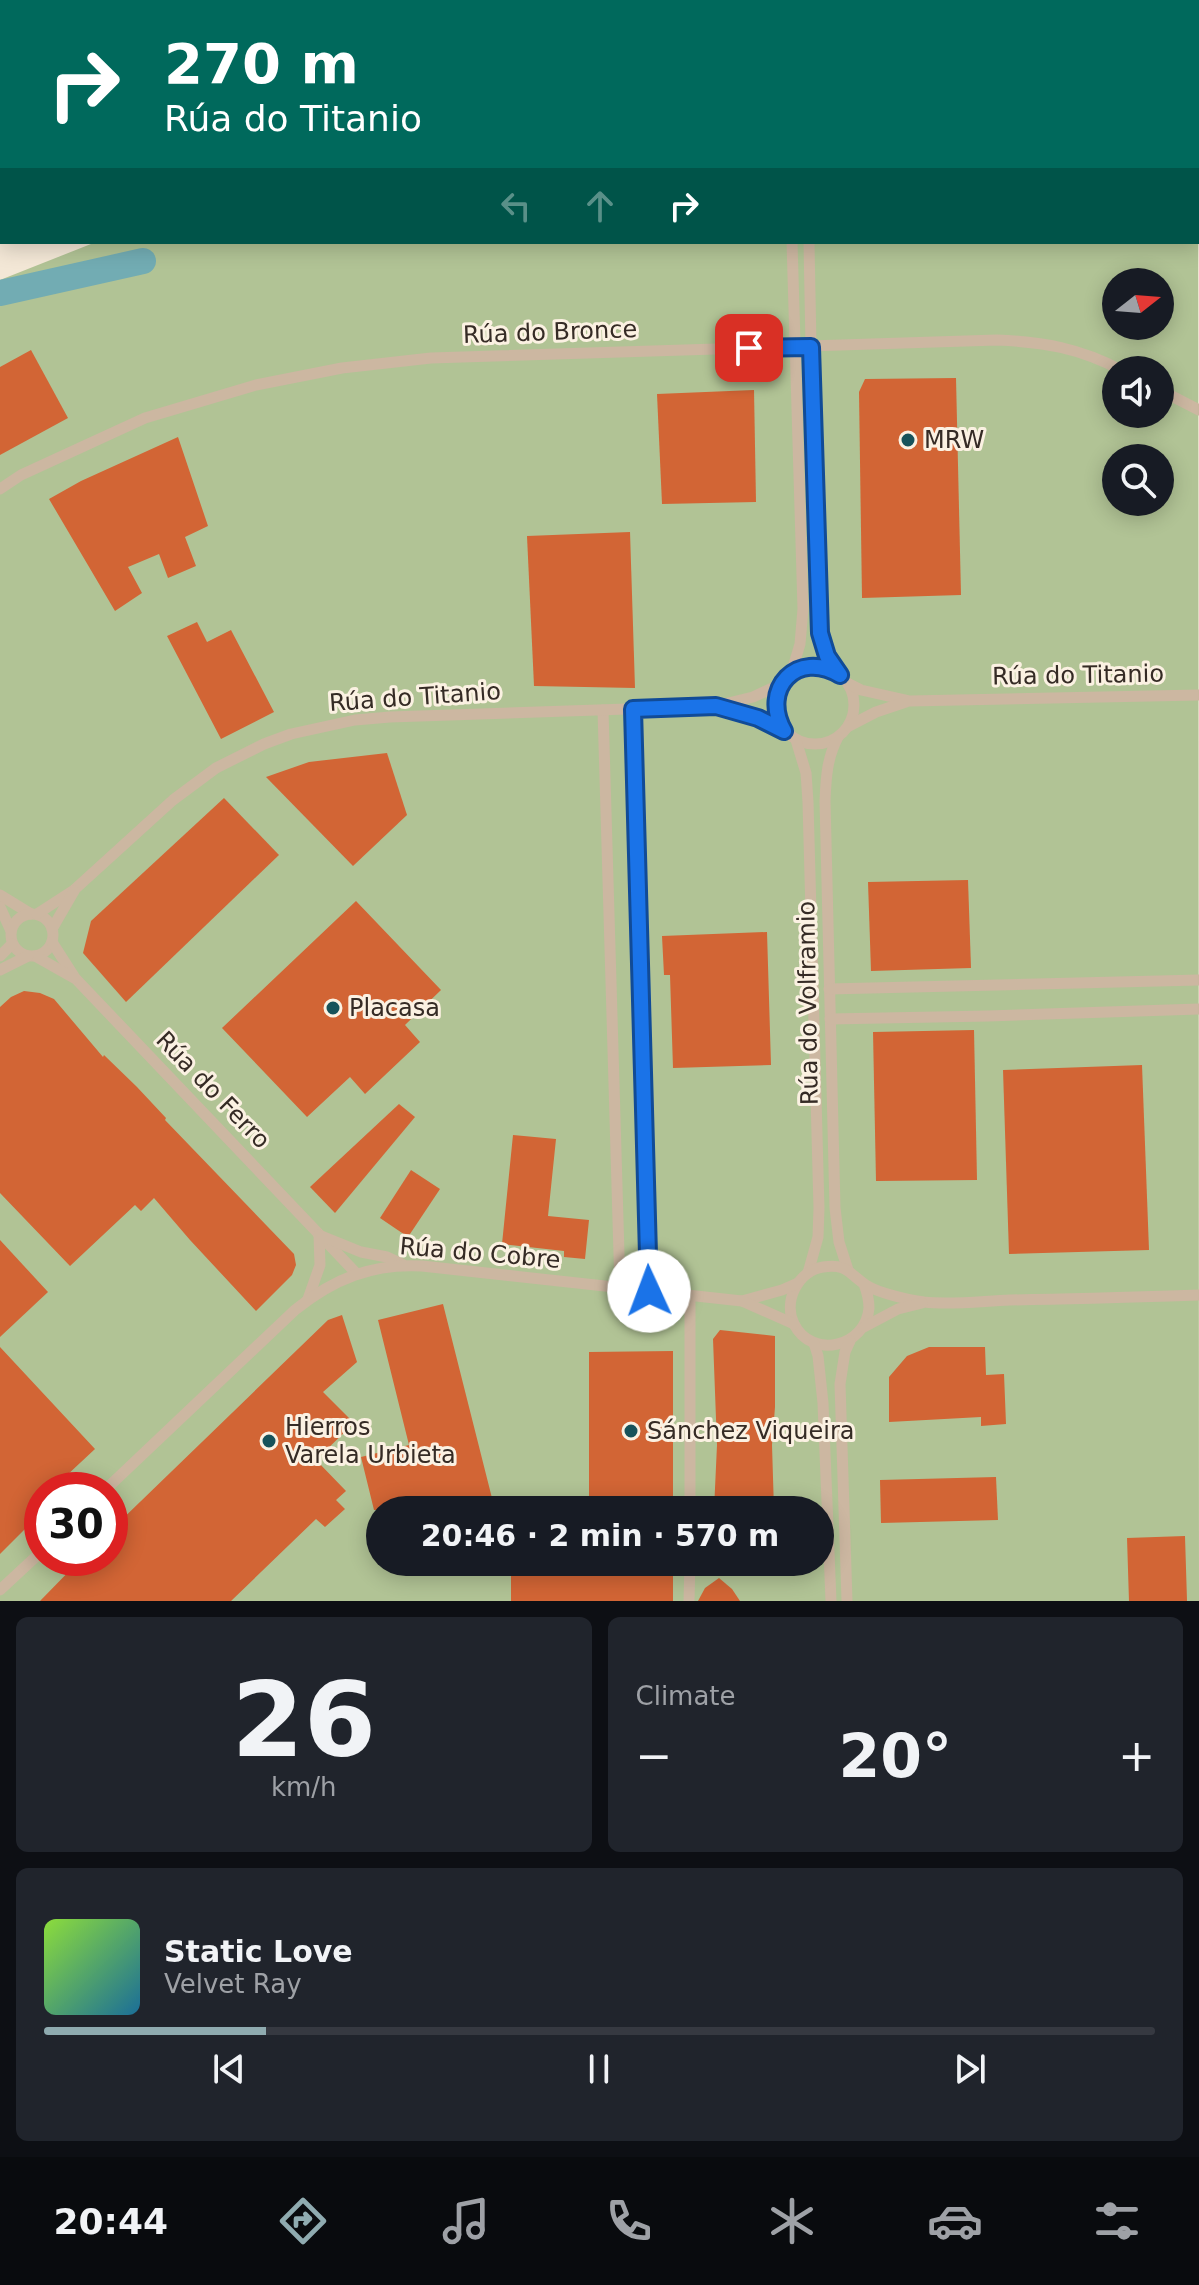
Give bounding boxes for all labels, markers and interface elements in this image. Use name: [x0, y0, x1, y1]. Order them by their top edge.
text: 270 m: [164, 31, 359, 96]
icon: right: [32, 32, 136, 136]
text: Rúa do Titanio: [164, 98, 422, 139]
icon: left: [494, 184, 538, 228]
icon: ahead: [578, 184, 622, 228]
icon: right: [662, 184, 706, 228]
north arrow: [1102, 268, 1174, 340]
map controls: [1102, 268, 1174, 516]
pin: [715, 314, 783, 382]
street label: Rúa do Bronce: [462, 315, 638, 349]
icon: arrive: [727, 326, 771, 370]
button: sound: [1102, 356, 1174, 428]
place label: MRW: [924, 426, 984, 454]
marker: MRW: [899, 431, 917, 449]
button: search: [1102, 444, 1174, 516]
street label: Rúa do Titanio: [992, 660, 1164, 690]
street label: Rúa do Titanio: [328, 677, 502, 717]
street label: Rúa do Volframio: [792, 901, 824, 1105]
place label: Placasa: [349, 994, 440, 1022]
marker: Placasa: [324, 999, 342, 1017]
street label: Rúa do Ferro: [150, 1026, 276, 1154]
street label: Rúa do Cobre: [398, 1232, 562, 1274]
position arrow: [607, 1249, 691, 1333]
place label: Hierros Varela Urbieta: [285, 1413, 456, 1469]
place label: Sánchez Viqueira: [647, 1417, 855, 1445]
marker: Sánchez Viqueira: [622, 1422, 640, 1440]
marker: Hierros Varela Urbieta: [260, 1432, 278, 1450]
speed limit sign: 30: [24, 1472, 128, 1576]
text: 20:46 · 2 min · 570 m: [421, 1518, 779, 1553]
text: 26: [231, 1659, 376, 1781]
text: Climate: [636, 1681, 736, 1711]
text: 20°: [839, 1721, 952, 1791]
text: −: [636, 1730, 672, 1781]
text: +: [1118, 1730, 1155, 1781]
text: km/h: [271, 1772, 337, 1802]
text: Static Love: [164, 1934, 353, 1969]
text: Velvet Ray: [164, 1969, 302, 1999]
icon: previous: [207, 2047, 251, 2091]
icon: pause: [577, 2047, 621, 2091]
icon: next: [948, 2047, 992, 2091]
icon: directions: [275, 2193, 331, 2249]
icon: music: [438, 2193, 494, 2249]
icon: phone: [601, 2193, 657, 2249]
icon: climate: [764, 2193, 820, 2249]
icon: car: [927, 2193, 983, 2249]
icon: filters: [1089, 2193, 1145, 2249]
text: 20:44: [53, 2201, 168, 2242]

